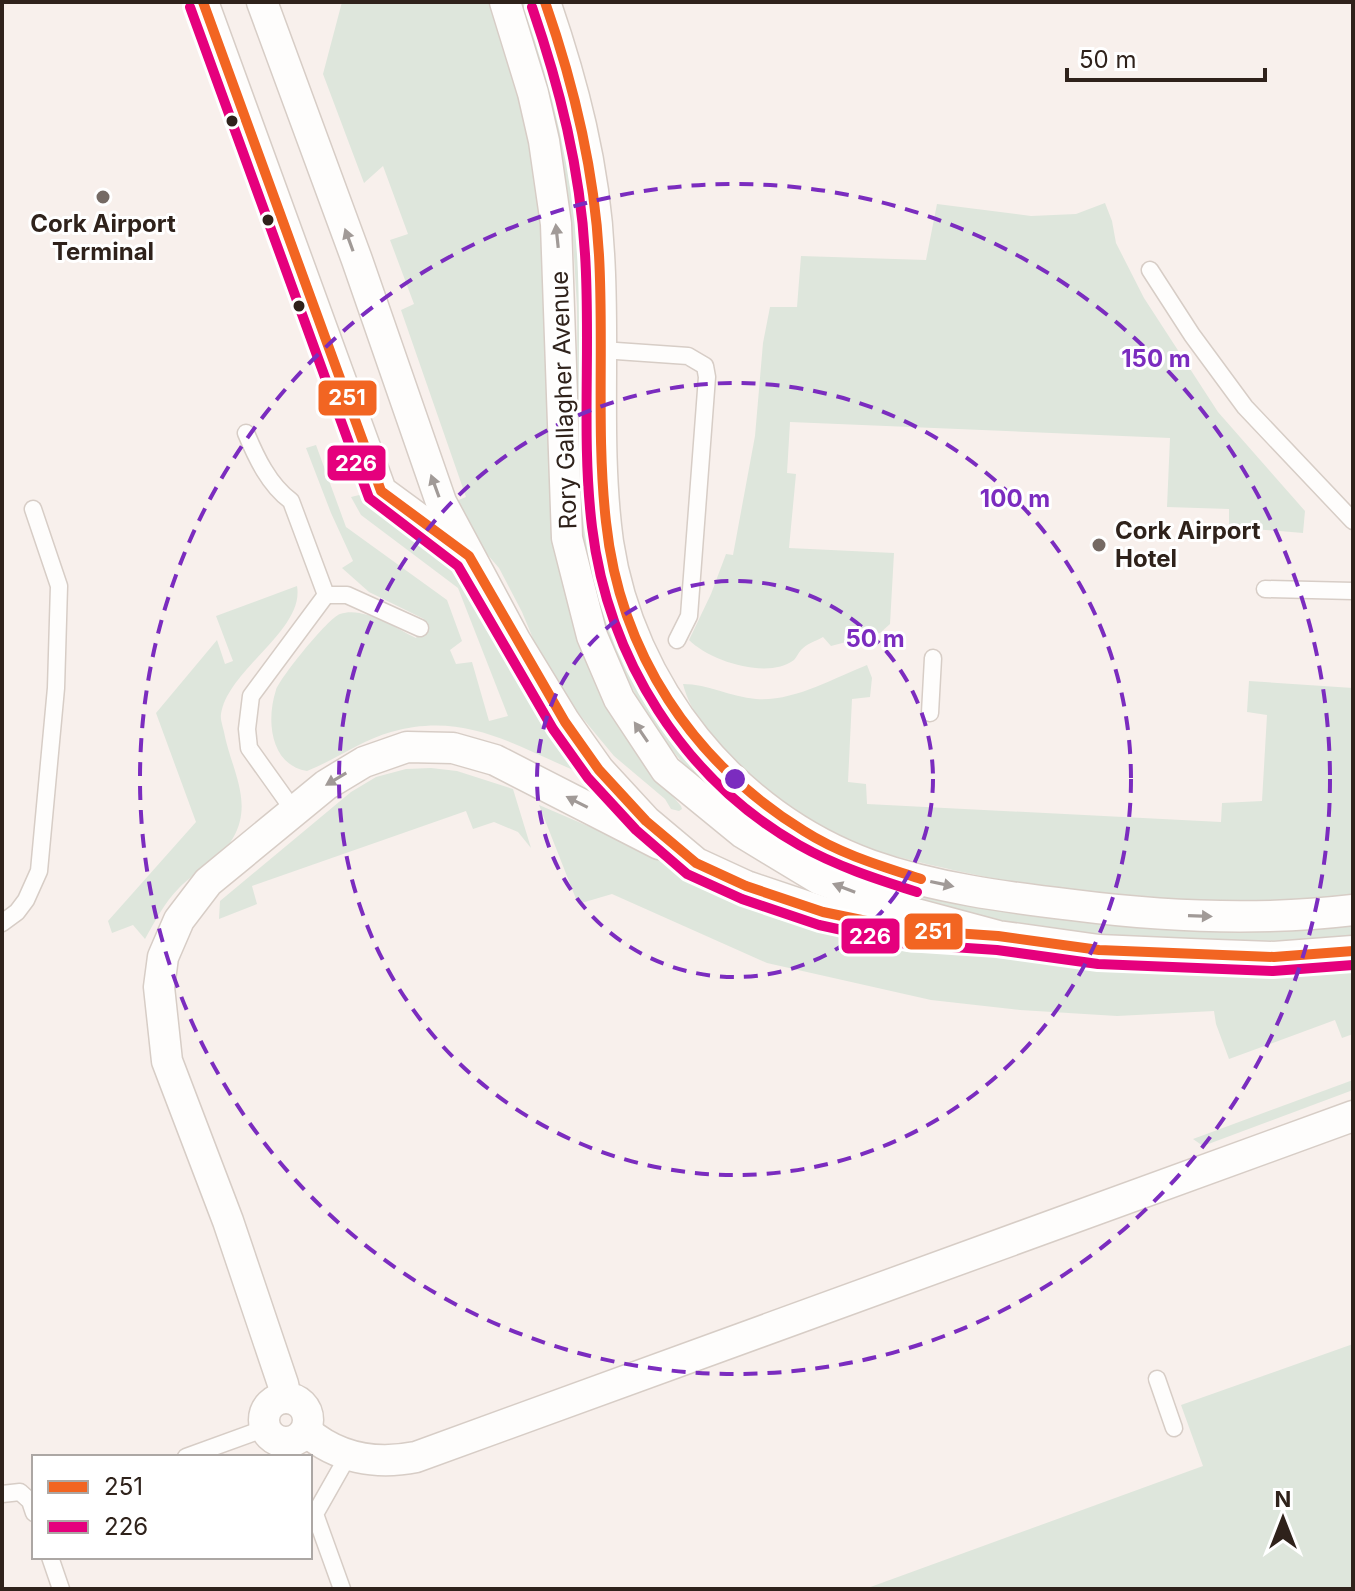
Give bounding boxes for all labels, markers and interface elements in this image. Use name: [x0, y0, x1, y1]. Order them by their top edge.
scale bar: [1067, 32, 1265, 82]
text: 50 m: [1079, 45, 1137, 74]
unlabelled marker: [224, 113, 240, 129]
marker: Cork Airport Terminal: [94, 188, 112, 206]
place label: Cork Airport Terminal: [30, 209, 176, 266]
unlabelled marker: [260, 212, 276, 228]
one-way arrow: [550, 223, 563, 248]
one-way arrow: [343, 228, 355, 252]
street label: Rory Gallagher Avenue: [544, 270, 583, 530]
unlabelled marker: [291, 298, 307, 314]
text: 150 m: [1121, 344, 1191, 373]
line badge: 251: [317, 379, 378, 417]
text: 251: [328, 384, 366, 410]
line badge: 226: [326, 444, 387, 482]
text: 226: [335, 450, 377, 476]
one-way arrow: [428, 473, 441, 497]
text: 100 m: [980, 484, 1050, 513]
place label: Cork Airport Hotel: [1115, 516, 1261, 573]
marker: Cork Airport Hotel: [1090, 536, 1108, 554]
text: 50 m: [845, 624, 905, 653]
one-way arrow: [634, 721, 649, 743]
centre of rings: [721, 765, 749, 793]
one-way arrow: [325, 771, 347, 785]
one-way arrow: [565, 796, 588, 809]
one-way arrow: [930, 878, 955, 891]
one-way arrow: [832, 881, 856, 894]
one-way arrow: [1188, 909, 1213, 922]
line badge: 251: [903, 912, 964, 951]
line badge: 226: [840, 917, 901, 955]
text: 251: [914, 918, 952, 944]
text: 226: [849, 923, 891, 949]
legend: [32, 1455, 312, 1559]
text: 251: [104, 1472, 143, 1501]
north arrow: [1243, 1479, 1323, 1559]
text: N: [1275, 1486, 1291, 1512]
text: 226: [104, 1512, 148, 1541]

